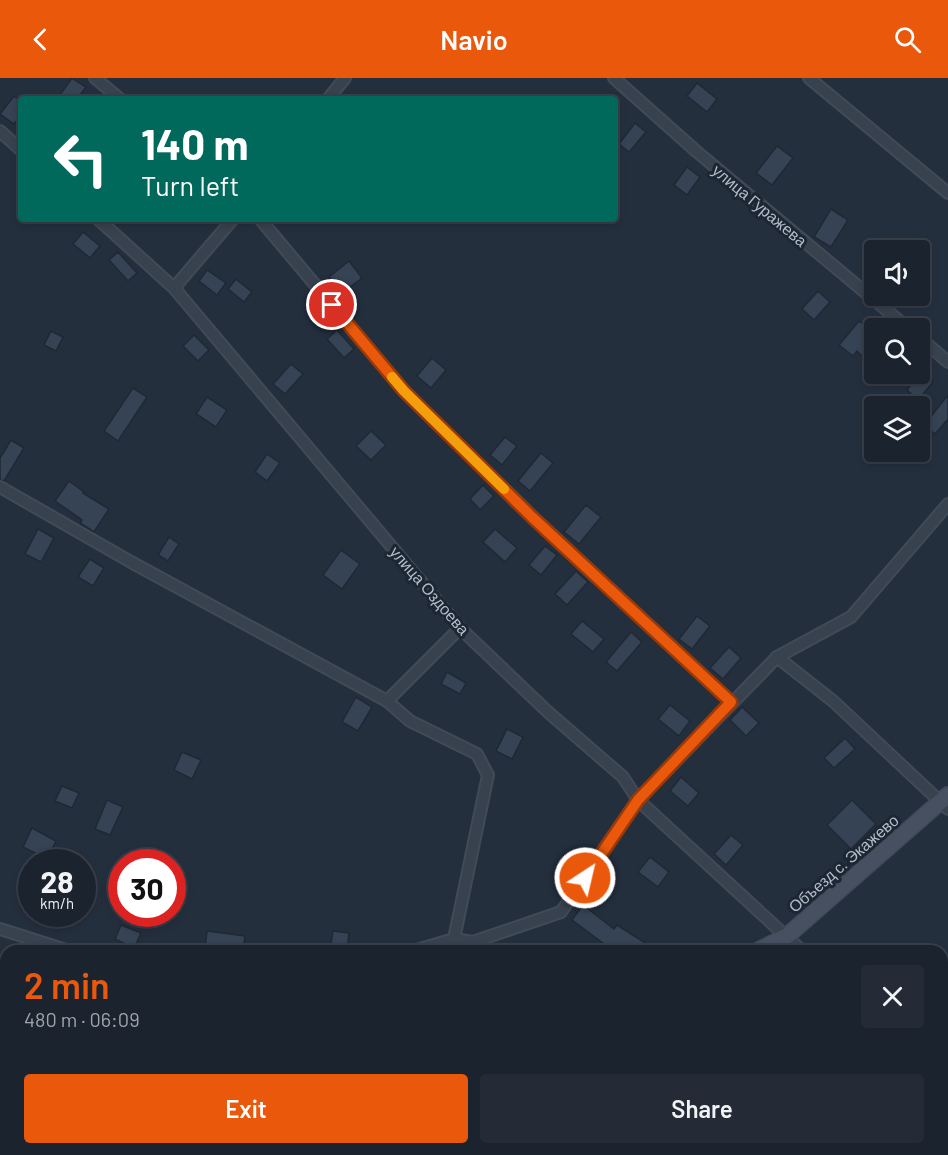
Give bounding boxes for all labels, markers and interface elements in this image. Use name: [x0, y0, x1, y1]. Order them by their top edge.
icon: back: [24, 23, 57, 56]
text: Navio: [440, 23, 508, 55]
icon: search: [891, 23, 924, 56]
text: 140 m: [141, 118, 249, 168]
icon: left: [42, 120, 120, 198]
street label: улица Гуражева: [709, 160, 811, 250]
text: Turn left: [141, 169, 239, 201]
map controls: [864, 240, 930, 462]
button: sound: [864, 240, 930, 306]
pin: [306, 279, 357, 330]
icon: arrive: [315, 288, 348, 321]
button: search: [864, 318, 930, 384]
button: layers: [864, 396, 930, 462]
street label: улица Оздоева: [386, 542, 474, 638]
street label: Объезд с. Экажево: [784, 810, 902, 916]
position arrow: [553, 846, 617, 910]
speed limit sign: 30: [108, 849, 186, 927]
text: 28: [40, 863, 74, 899]
text: km/h: [40, 894, 74, 912]
text: 2 min: [24, 963, 110, 1006]
button: close: [861, 965, 924, 1028]
text: 480 m · 06:09: [24, 1007, 140, 1031]
button: Exit: [24, 1074, 468, 1143]
button: Share: [480, 1074, 924, 1143]

